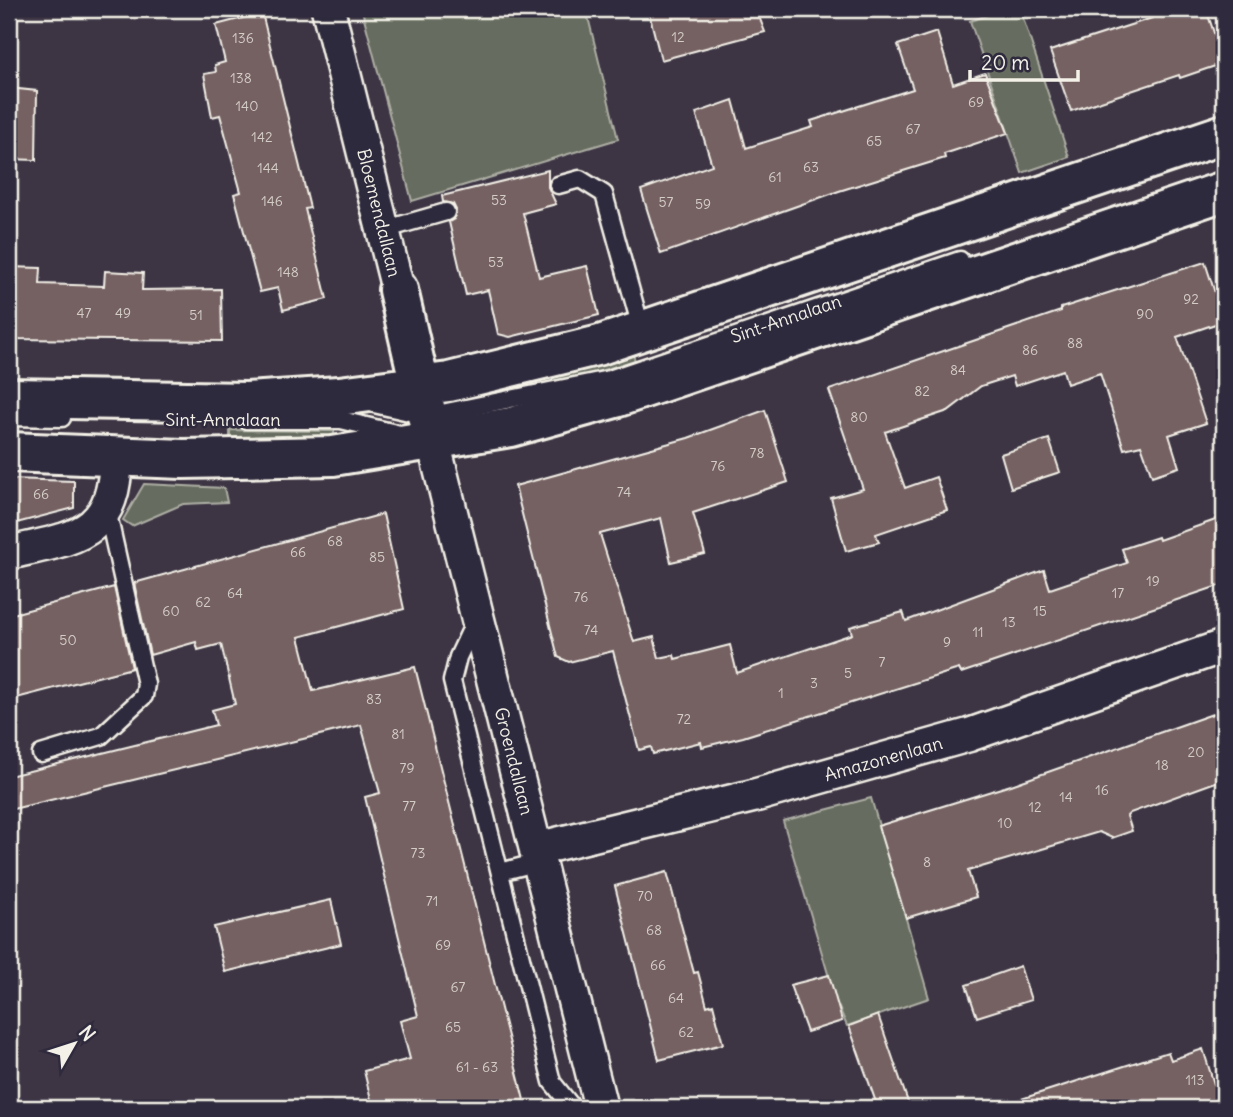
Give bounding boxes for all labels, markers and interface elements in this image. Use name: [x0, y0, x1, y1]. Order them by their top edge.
house number: 12: [671, 28, 685, 46]
house number: 136: [232, 29, 254, 47]
scale bar: [970, 38, 1079, 82]
text: 20 m: [981, 49, 1030, 76]
house number: 138: [230, 69, 252, 87]
house number: 69: [968, 93, 984, 111]
house number: 140: [236, 97, 258, 115]
house number: 67: [906, 120, 921, 138]
house number: 142: [251, 128, 273, 146]
house number: 65: [866, 132, 882, 150]
street label: Bloemendallaan: [352, 146, 406, 279]
house number: 63: [803, 158, 819, 176]
house number: 144: [257, 159, 279, 177]
house number: 61: [768, 168, 782, 186]
house number: 53: [491, 191, 507, 209]
house number: 146: [261, 192, 283, 210]
house number: 57: [659, 193, 674, 211]
house number: 59: [695, 195, 711, 213]
house number: 53: [488, 253, 504, 271]
house number: 148: [277, 263, 299, 281]
street label: Sint-Annalaan: [728, 289, 844, 348]
house number: 92: [1183, 290, 1199, 308]
house number: 47: [77, 304, 92, 322]
house number: 49: [115, 304, 131, 322]
house number: 90: [1136, 305, 1154, 323]
house number: 51: [189, 306, 203, 324]
house number: 88: [1067, 334, 1083, 352]
house number: 86: [1022, 341, 1038, 359]
house number: 84: [950, 361, 966, 379]
house number: 82: [914, 382, 930, 400]
street label: Sint-Annalaan: [165, 408, 281, 431]
house number: 80: [850, 408, 868, 426]
house number: 78: [750, 444, 764, 462]
house number: 76: [711, 457, 725, 475]
house number: 74: [617, 483, 631, 501]
house number: 66: [33, 485, 49, 503]
house number: 68: [327, 532, 343, 550]
house number: 66: [290, 543, 306, 561]
house number: 85: [369, 548, 385, 566]
house number: 19: [1146, 572, 1160, 590]
house number: 64: [227, 584, 243, 602]
house number: 17: [1112, 584, 1124, 602]
house number: 76: [574, 588, 588, 606]
house number: 62: [195, 593, 211, 611]
house number: 60: [162, 602, 180, 620]
house number: 15: [1033, 602, 1047, 620]
house number: 13: [1002, 613, 1016, 631]
house number: 74: [584, 621, 598, 639]
house number: 11: [972, 623, 984, 641]
house number: 50: [59, 631, 77, 649]
house number: 9: [943, 633, 951, 651]
house number: 7: [879, 653, 886, 671]
house number: 5: [844, 664, 852, 682]
house number: 3: [810, 674, 818, 692]
house number: 1: [778, 684, 784, 702]
house number: 83: [366, 690, 382, 708]
street label: Groendallaan: [490, 705, 539, 817]
house number: 72: [677, 710, 692, 728]
house number: 81: [391, 725, 405, 743]
street label: Amazonenlaan: [822, 731, 945, 786]
house number: 20: [1188, 743, 1204, 761]
house number: 18: [1155, 756, 1169, 774]
house number: 79: [400, 759, 414, 777]
house number: 16: [1095, 781, 1109, 799]
house number: 14: [1059, 788, 1073, 806]
house number: 77: [402, 797, 416, 815]
house number: 12: [1028, 798, 1042, 816]
house number: 10: [998, 814, 1012, 832]
house number: 73: [411, 844, 425, 862]
house number: 8: [923, 853, 931, 871]
house number: 70: [637, 887, 653, 905]
house number: 71: [426, 892, 438, 910]
house number: 68: [646, 921, 662, 939]
house number: 69: [435, 936, 451, 954]
house number: 66: [650, 956, 666, 974]
house number: 67: [451, 978, 466, 996]
house number: 64: [668, 989, 684, 1007]
north arrow: [38, 1009, 108, 1078]
house number: 65: [445, 1018, 461, 1036]
text: N: [74, 1021, 101, 1046]
house number: 62: [678, 1023, 694, 1041]
house number: 61 - 63: [456, 1058, 498, 1076]
house number: 113: [1185, 1071, 1205, 1089]

